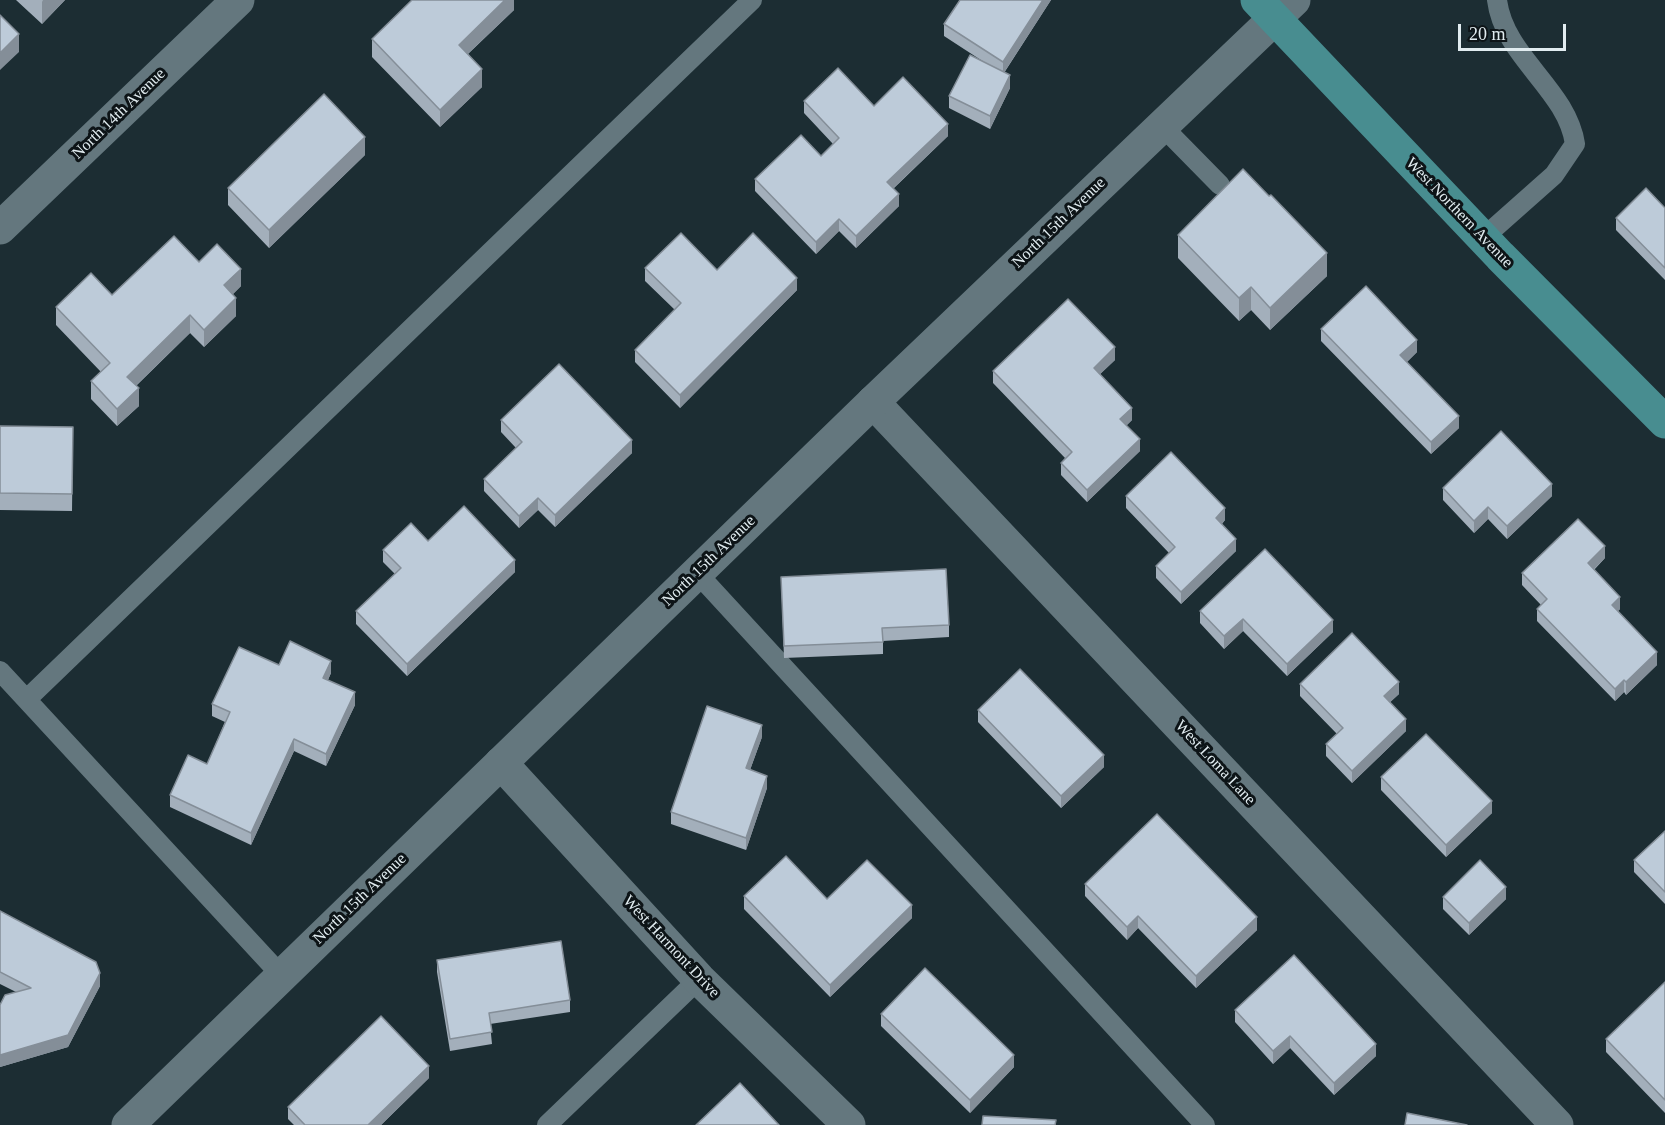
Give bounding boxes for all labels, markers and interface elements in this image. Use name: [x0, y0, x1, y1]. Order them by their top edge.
scale bar: [1461, 12, 1569, 50]
text: 20 m: [1469, 24, 1506, 44]
street label: North 14th Avenue: [68, 65, 170, 163]
street label: West Northern Avenue: [1401, 154, 1517, 272]
street label: North 15th Avenue: [1008, 174, 1110, 272]
street label: North 15th Avenue: [658, 512, 760, 610]
street label: West Loma Lane: [1171, 717, 1259, 809]
street label: North 15th Avenue: [309, 850, 411, 948]
street label: West Harmont Drive: [619, 892, 723, 1002]

